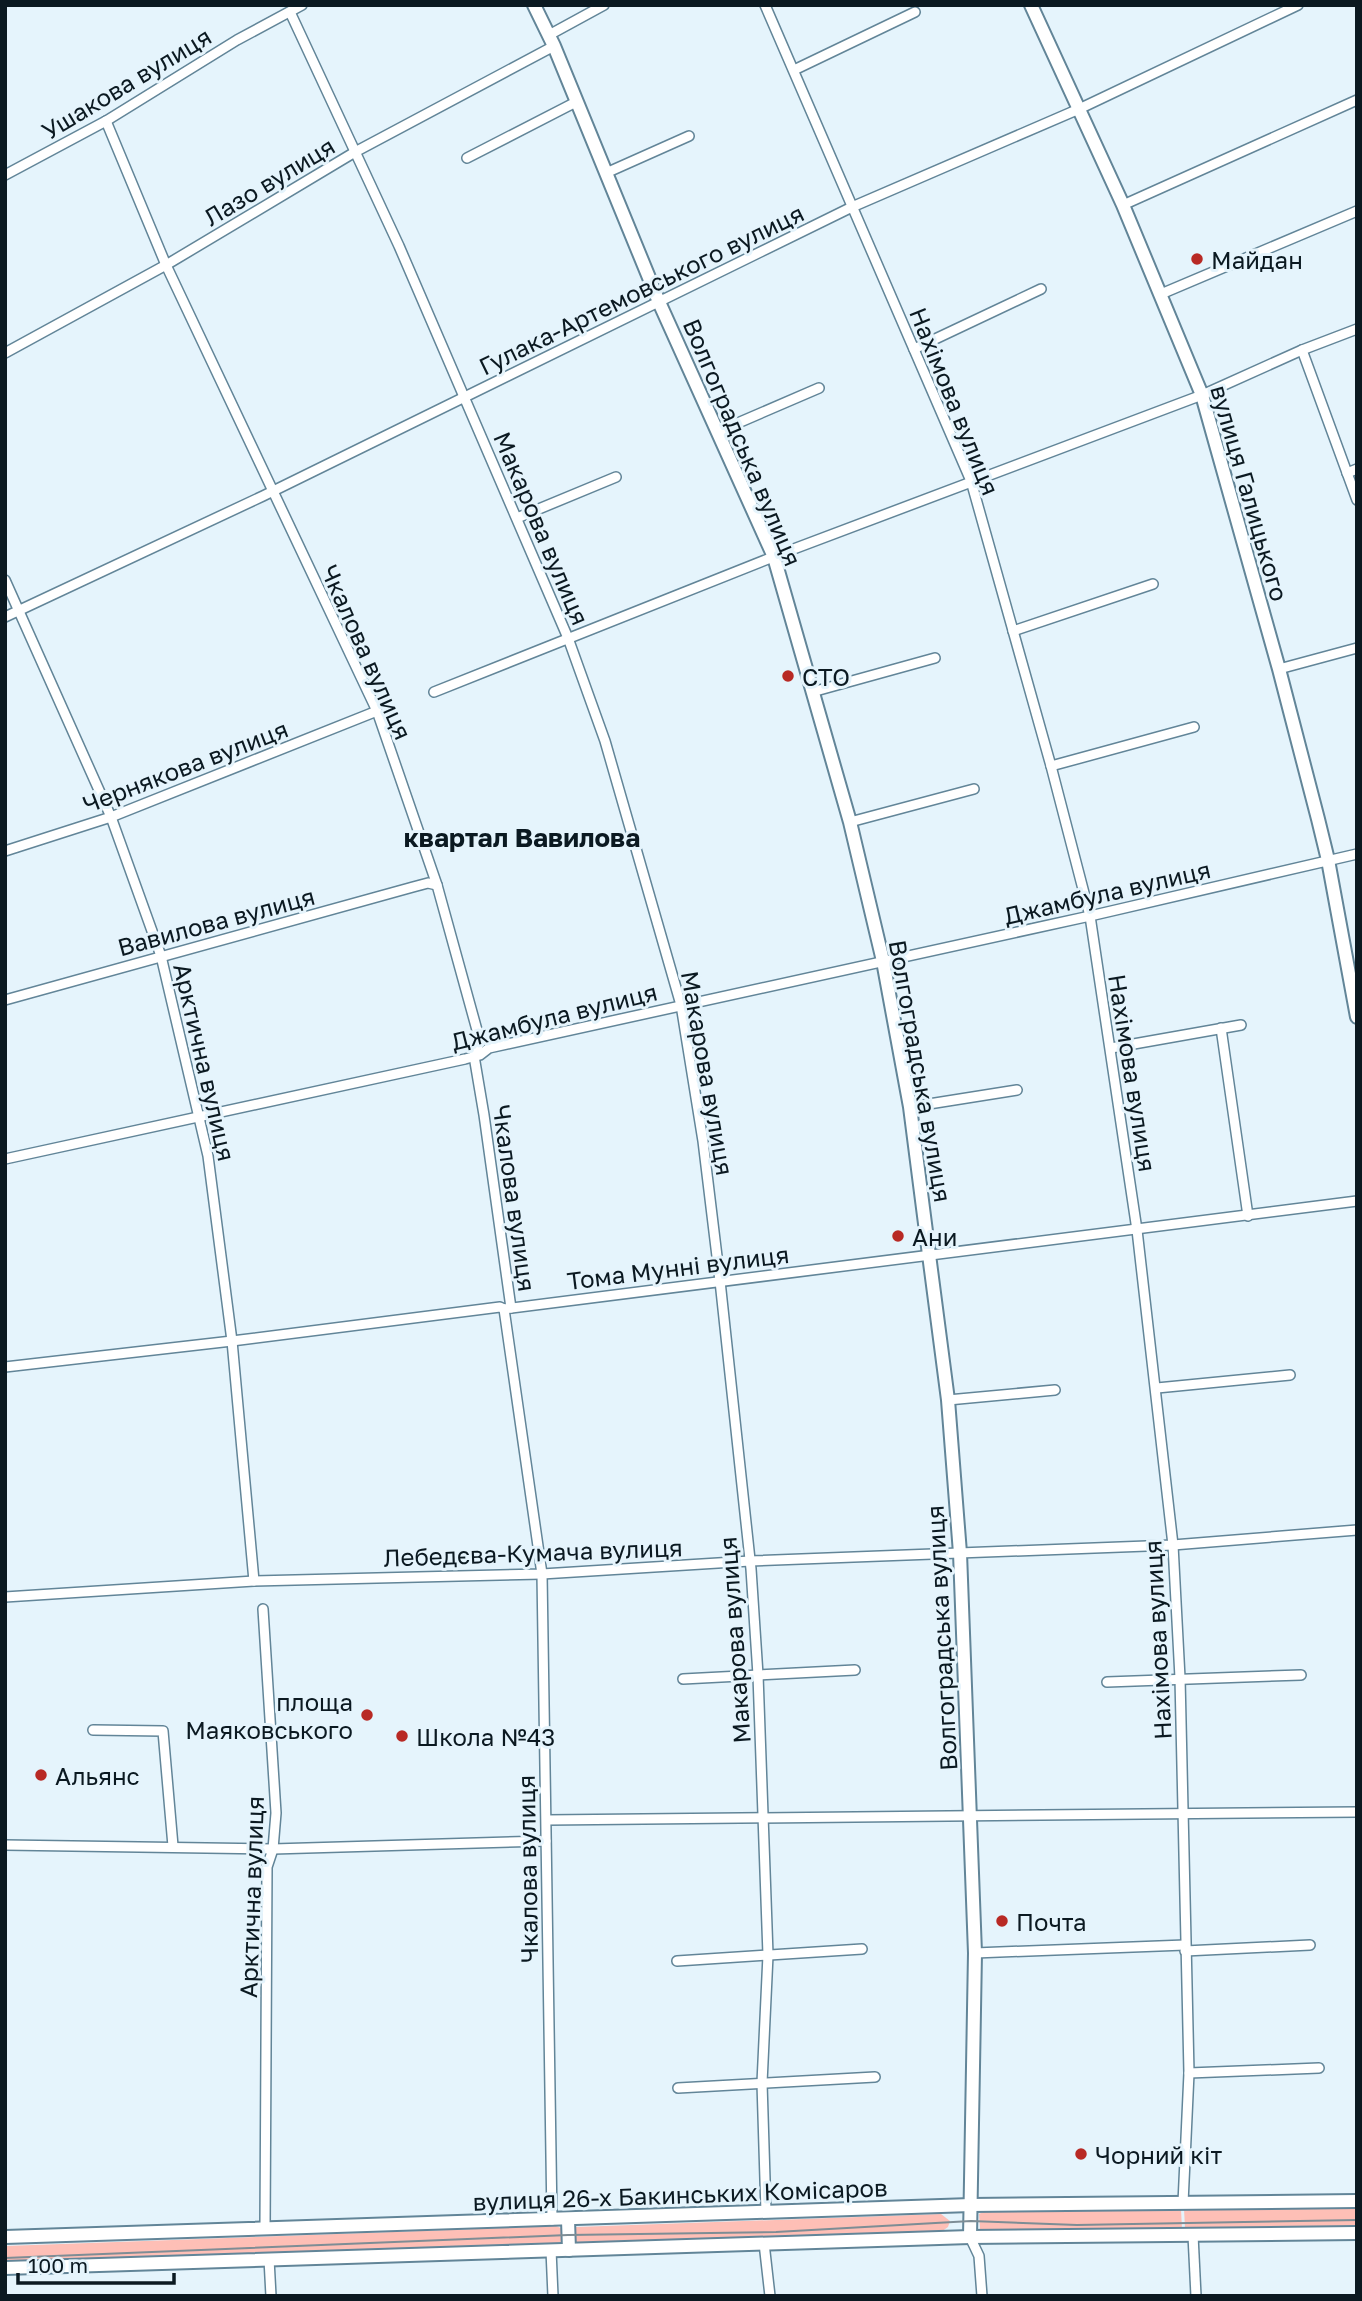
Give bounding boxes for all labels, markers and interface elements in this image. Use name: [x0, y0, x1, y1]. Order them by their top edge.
street label: Ушакова вулиця: [36, 21, 216, 145]
street label: Лазо вулиця: [198, 131, 340, 231]
street label: Гулака-Артемовського вулиця: [474, 198, 808, 380]
place label: Майдан: [1211, 245, 1303, 274]
marker: Майдан: [1189, 251, 1205, 267]
street label: Нахімова вулиця: [904, 303, 1006, 499]
street label: Волгоградська вулиця: [678, 314, 808, 570]
street label: вулиця Галицького: [1205, 382, 1295, 604]
street label: Макарова вулиця: [488, 427, 596, 629]
street label: Чкалова вулиця: [315, 560, 419, 744]
place label: СТО: [802, 662, 850, 691]
marker: СТО: [780, 668, 796, 684]
street label: Чернякова вулиця: [78, 713, 292, 819]
district label: квартал Вавилова: [404, 822, 640, 853]
street label: Джамбула вулиця: [1001, 854, 1213, 930]
street label: Вавилова вулиця: [114, 881, 318, 961]
street label: Волгоградська вулиця: [884, 938, 958, 1204]
street label: Арктична вулиця: [168, 960, 242, 1164]
street label: Макарова вулиця: [676, 968, 740, 1178]
street label: Нахімова вулиця: [1103, 972, 1163, 1174]
street label: Джамбула вулиця: [448, 976, 660, 1056]
street label: Чкалова вулиця: [488, 1103, 542, 1293]
place label: Ани: [912, 1222, 957, 1251]
marker: Ани: [890, 1228, 906, 1244]
street label: Тома Мунні вулиця: [565, 1239, 791, 1295]
street label: Волгоградська вулиця: [920, 1505, 962, 1771]
street label: Лебедєва-Кумача вулиця: [383, 1532, 683, 1572]
street label: Макарова вулиця: [712, 1536, 756, 1744]
street label: Нахімова вулиця: [1137, 1539, 1177, 1741]
place label: площа Маяковського: [185, 1687, 353, 1744]
marker: площа Маяковського: [359, 1707, 375, 1723]
place label: Школа №43: [416, 1722, 555, 1751]
marker: Школа №43: [394, 1728, 410, 1744]
place label: Альянс: [55, 1761, 140, 1790]
marker: Альянс: [33, 1767, 49, 1783]
street label: Чкалова вулиця: [511, 1775, 543, 1963]
street label: Арктична вулиця: [233, 1796, 269, 1998]
place label: Почта: [1016, 1907, 1087, 1936]
marker: Почта: [994, 1913, 1010, 1929]
place label: Чорний кіт: [1095, 2140, 1222, 2169]
marker: Чорний кіт: [1073, 2146, 1089, 2162]
street label: вулиця 26-х Бакинських Комісаров: [472, 2172, 888, 2216]
scale bar: [18, 2242, 173, 2286]
text: 100 m: [28, 2252, 88, 2278]

